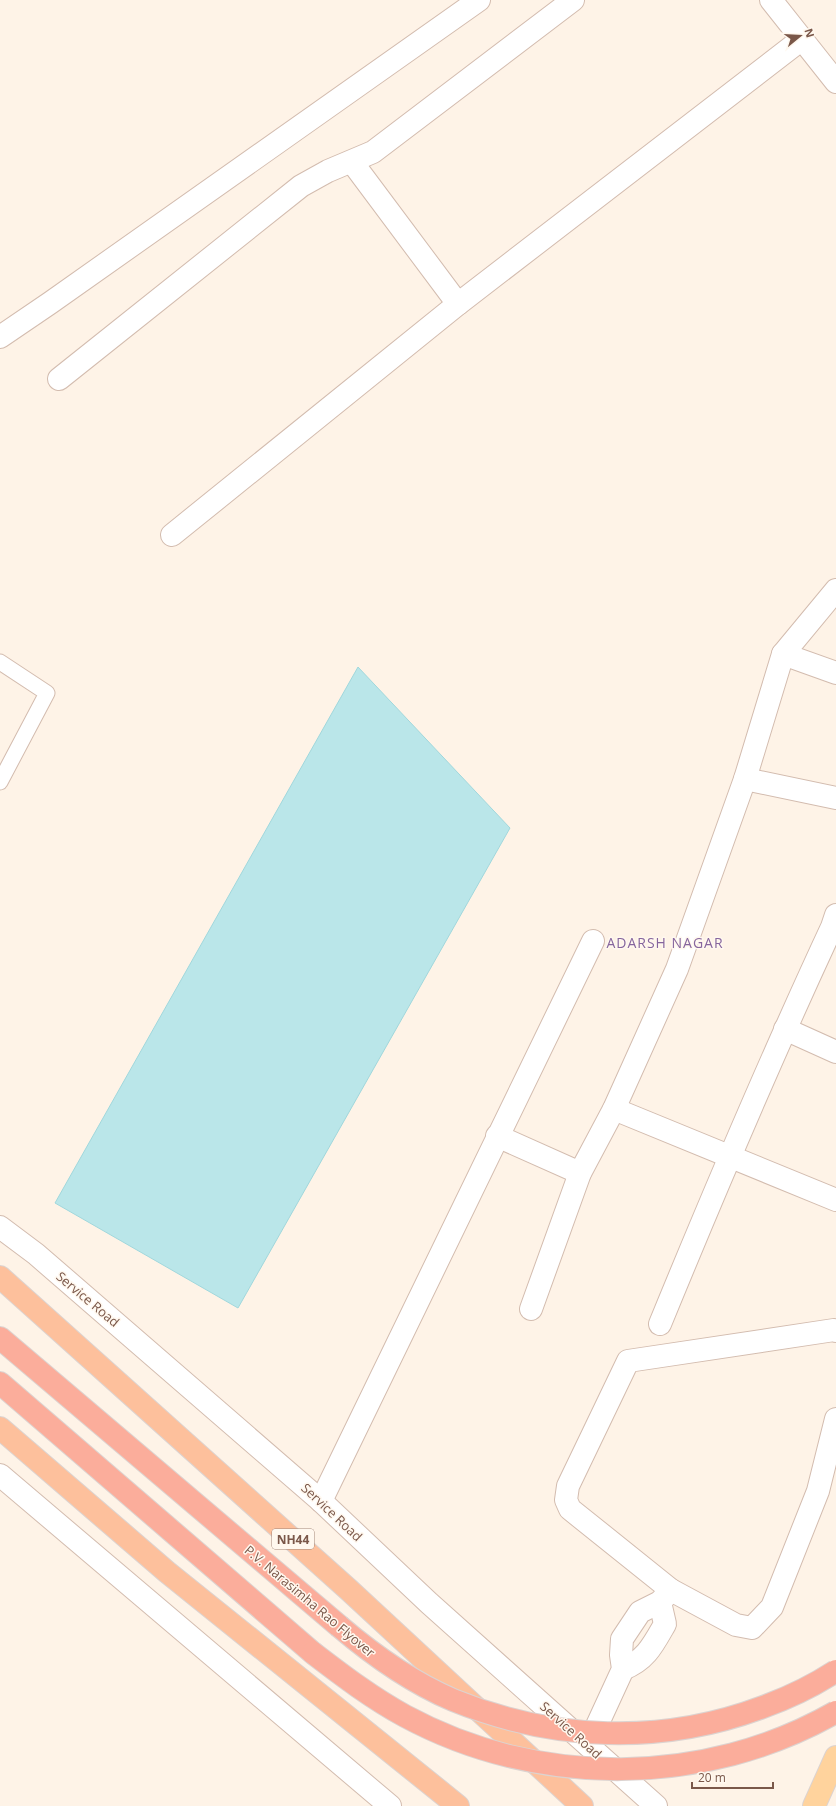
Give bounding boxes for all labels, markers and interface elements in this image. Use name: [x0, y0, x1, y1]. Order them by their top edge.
north arrow: [780, 16, 820, 56]
text: N: [801, 26, 819, 39]
district label: ADARSH NAGAR: [606, 933, 724, 952]
street label: Service Road: [53, 1267, 123, 1331]
street label: Service Road: [298, 1479, 366, 1545]
road number: NH44: [272, 1529, 314, 1549]
street label: P.V. Narasimha Rao Flyover: [241, 1541, 380, 1661]
street label: Service Road: [536, 1697, 606, 1763]
scale bar: [692, 1764, 773, 1790]
text: 20 m: [698, 1769, 726, 1786]

